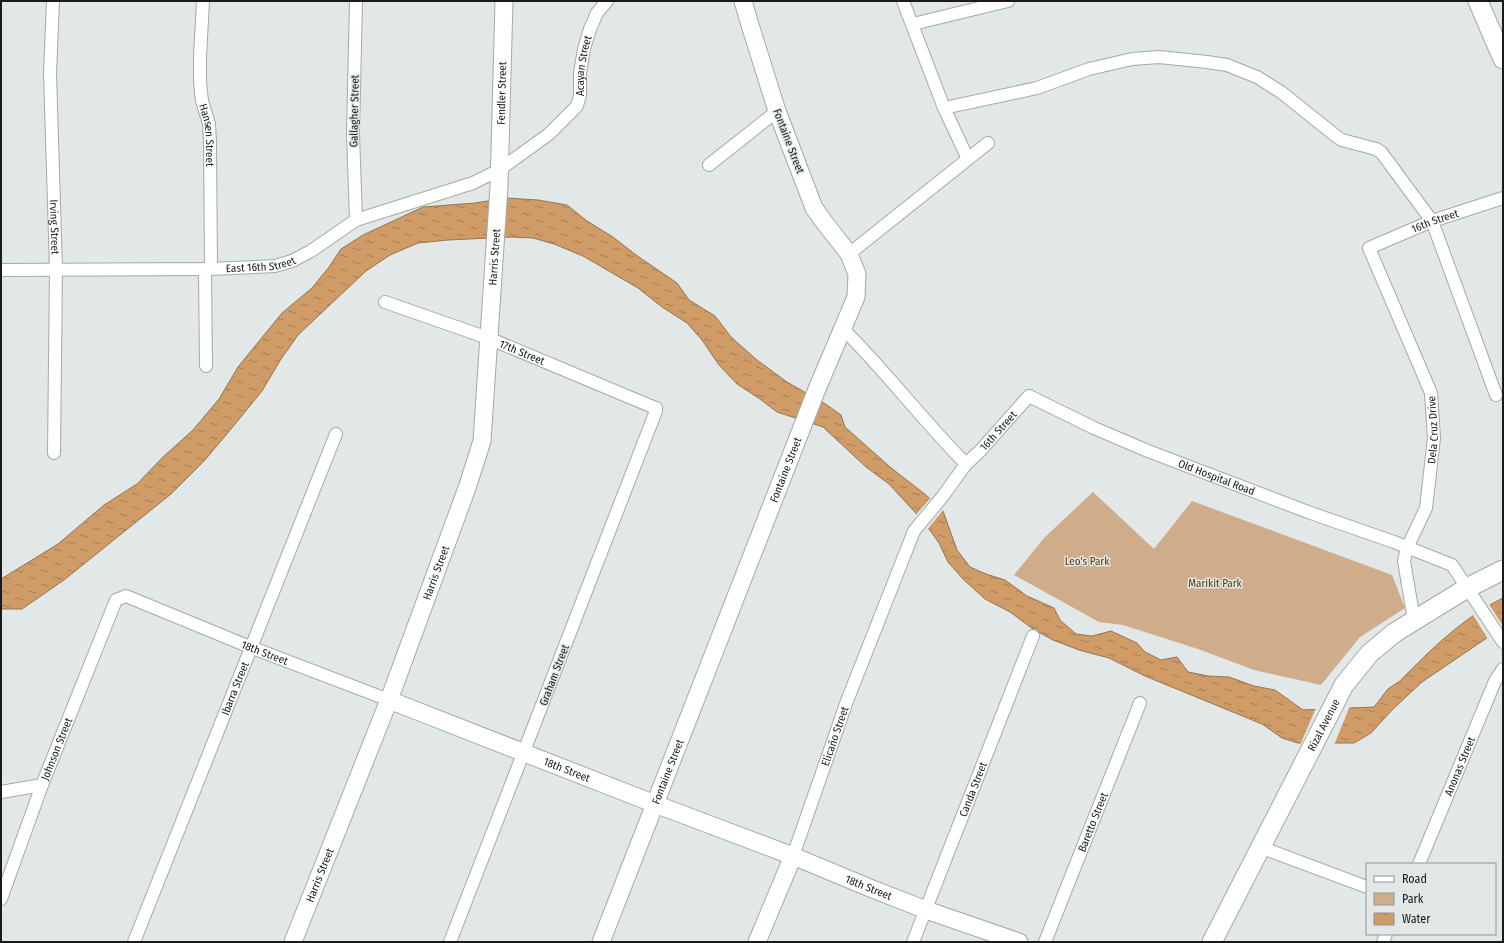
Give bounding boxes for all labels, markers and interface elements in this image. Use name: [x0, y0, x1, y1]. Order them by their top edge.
street label: Acayan Street: [574, 33, 595, 96]
street label: Fendler Street: [495, 61, 509, 125]
street label: Gallagher Street: [347, 74, 362, 147]
street label: Hansen Street: [196, 102, 216, 167]
street label: Fontaine Street: [770, 107, 807, 176]
street label: Irving Street: [47, 199, 62, 255]
street label: 16th Street: [1410, 207, 1460, 236]
street label: Harris Street: [486, 228, 503, 286]
street label: East 16th Street: [226, 254, 299, 275]
street label: 17th Street: [497, 337, 547, 368]
street label: Dela Cruz Drive: [1425, 396, 1441, 465]
street label: 16th Street: [977, 408, 1020, 454]
street label: Fontaine Street: [767, 435, 805, 504]
street label: Old Hospital Road: [1176, 457, 1257, 498]
street label: Harris Street: [420, 544, 452, 602]
park label: Leo's Park: [1065, 555, 1110, 568]
park label: Marikit Park: [1188, 577, 1243, 590]
street label: 18th Street: [239, 638, 290, 668]
street label: Graham Street: [537, 642, 572, 708]
street label: Ibarra Street: [219, 660, 252, 717]
street label: Rizal Avenue: [1305, 697, 1343, 753]
street label: Elicaño Street: [819, 704, 852, 768]
street label: Johnson Street: [39, 715, 75, 782]
street label: Anonas Street: [1442, 734, 1478, 798]
street label: Fontaine Street: [649, 737, 687, 806]
street label: 18th Street: [542, 755, 592, 785]
street label: Canda Street: [957, 760, 990, 819]
street label: Baretto Street: [1075, 790, 1111, 854]
street label: Harris Street: [303, 846, 337, 904]
legend: [1366, 863, 1496, 935]
text: Road: [1402, 872, 1427, 886]
street label: 18th Street: [843, 873, 894, 903]
text: Park: [1402, 892, 1424, 906]
text: Water: [1402, 912, 1431, 926]

